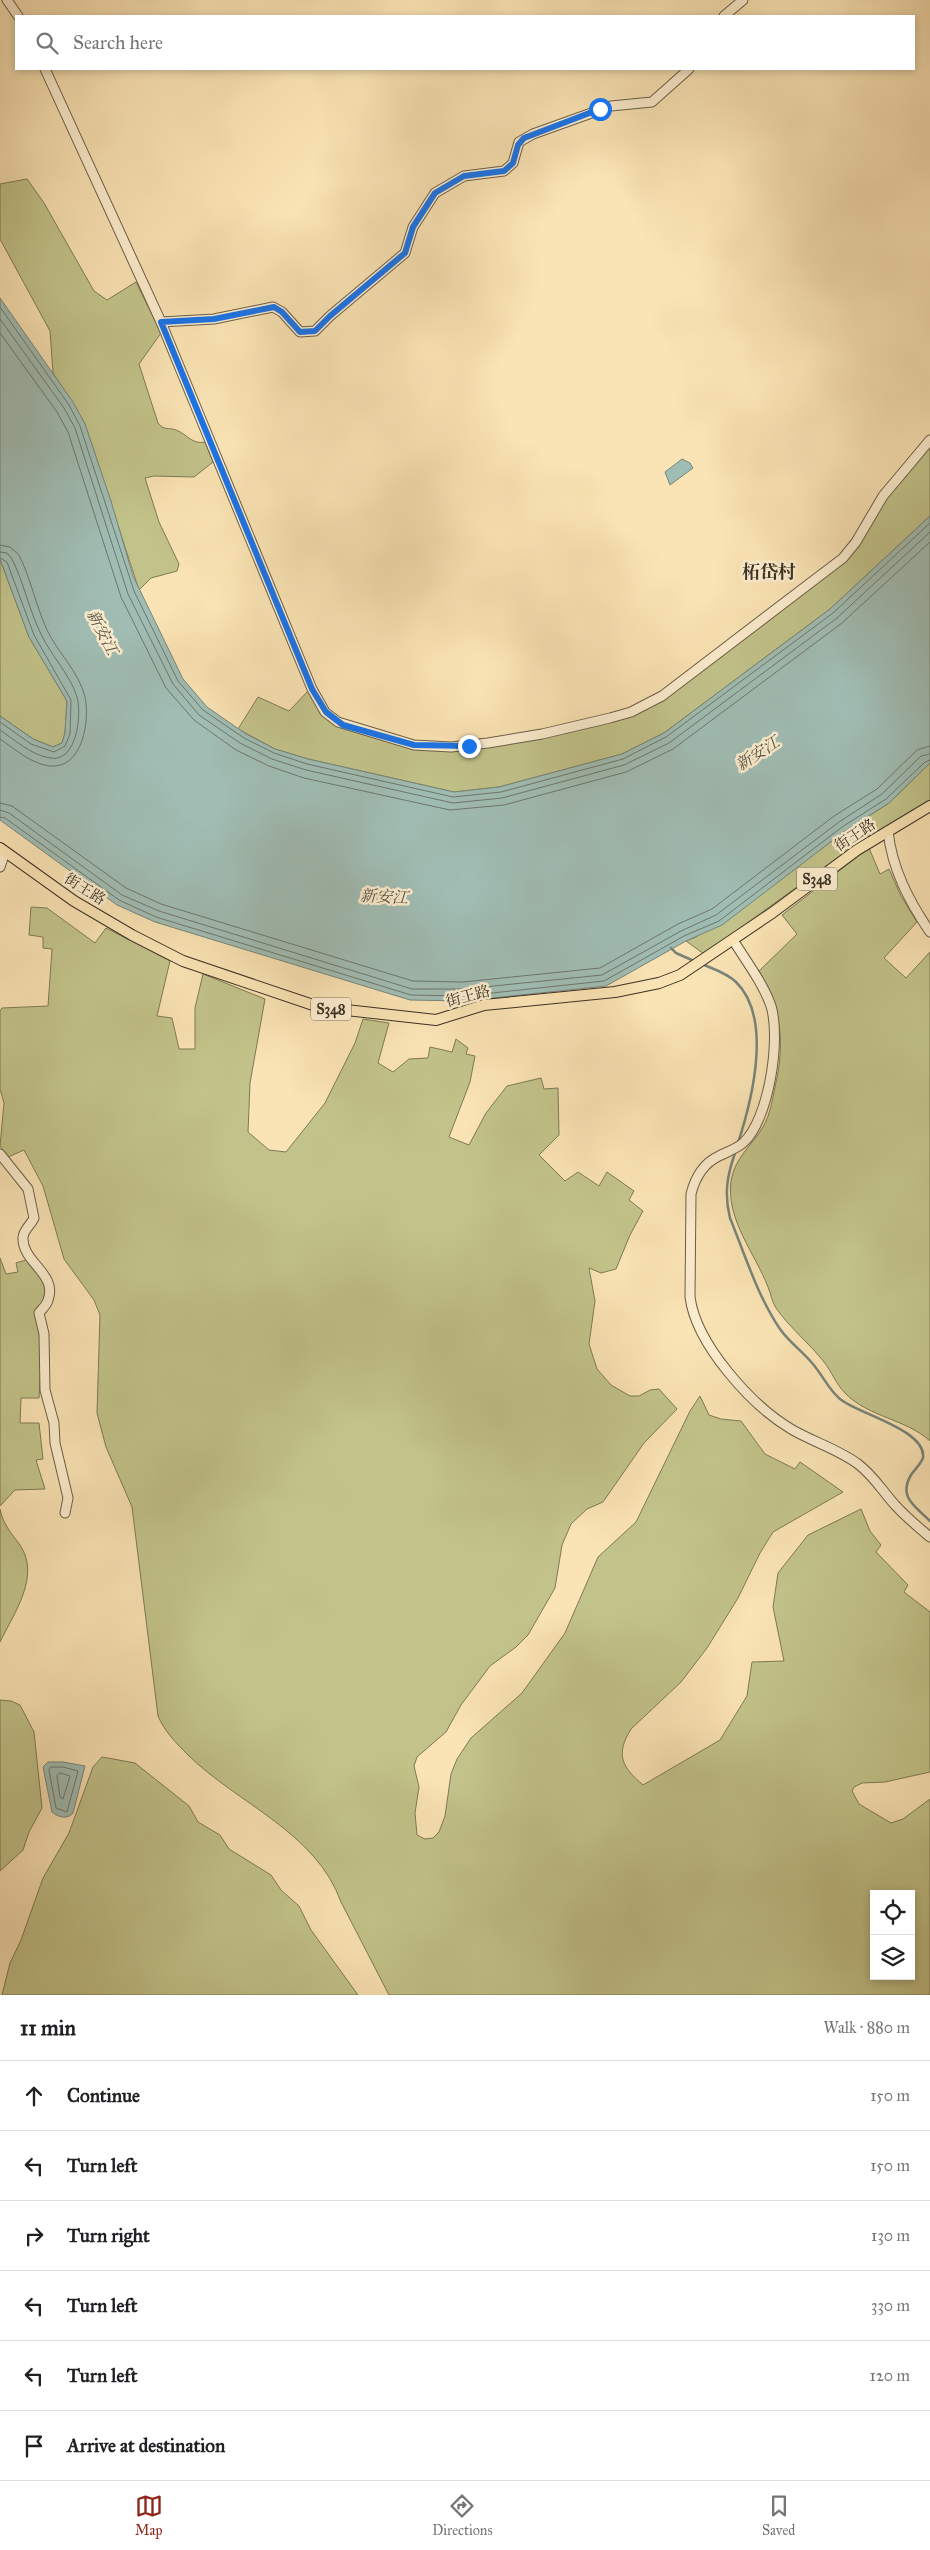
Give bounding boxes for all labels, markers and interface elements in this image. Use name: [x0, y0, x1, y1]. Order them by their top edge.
search box: [15, 15, 915, 70]
icon: search: [33, 29, 61, 57]
text: Search here: [73, 31, 163, 54]
route start: [589, 98, 612, 121]
district label: 柘岱村: [742, 561, 796, 583]
water label: 新安江: [83, 607, 123, 660]
water label: 新安江: [732, 731, 784, 774]
route end: [458, 735, 481, 758]
street label: 街王路: [831, 815, 879, 855]
road number: S348: [797, 868, 837, 891]
street label: 街王路: [61, 869, 109, 909]
water label: 新安江: [360, 886, 410, 907]
street label: 街王路: [444, 981, 492, 1011]
road number: S348: [311, 998, 351, 1021]
map controls: [870, 1890, 915, 1980]
button: locate: [870, 1890, 915, 1935]
button: layers: [870, 1935, 915, 1980]
text: 11 min: [20, 2015, 76, 2041]
text: Walk · 880 m: [823, 2018, 910, 2037]
icon: ahead: [20, 2082, 48, 2110]
text: Continue: [67, 2084, 140, 2107]
text: 150 m: [870, 2086, 910, 2105]
icon: left: [20, 2152, 48, 2180]
text: Turn left: [67, 2154, 137, 2177]
text: 150 m: [870, 2156, 910, 2175]
icon: right: [20, 2222, 48, 2250]
text: Turn right: [67, 2224, 150, 2247]
text: 130 m: [871, 2226, 910, 2245]
icon: left: [20, 2292, 48, 2320]
text: Turn left: [67, 2294, 137, 2317]
text: 330 m: [871, 2296, 910, 2315]
icon: left: [20, 2362, 48, 2390]
text: Turn left: [67, 2364, 137, 2387]
text: 120 m: [870, 2366, 910, 2385]
icon: arrive: [20, 2432, 48, 2460]
text: Arrive at destination: [67, 2434, 225, 2457]
tab: Map: [135, 2492, 163, 2539]
tab: Directions: [432, 2492, 493, 2539]
tab: Saved: [762, 2492, 795, 2539]

